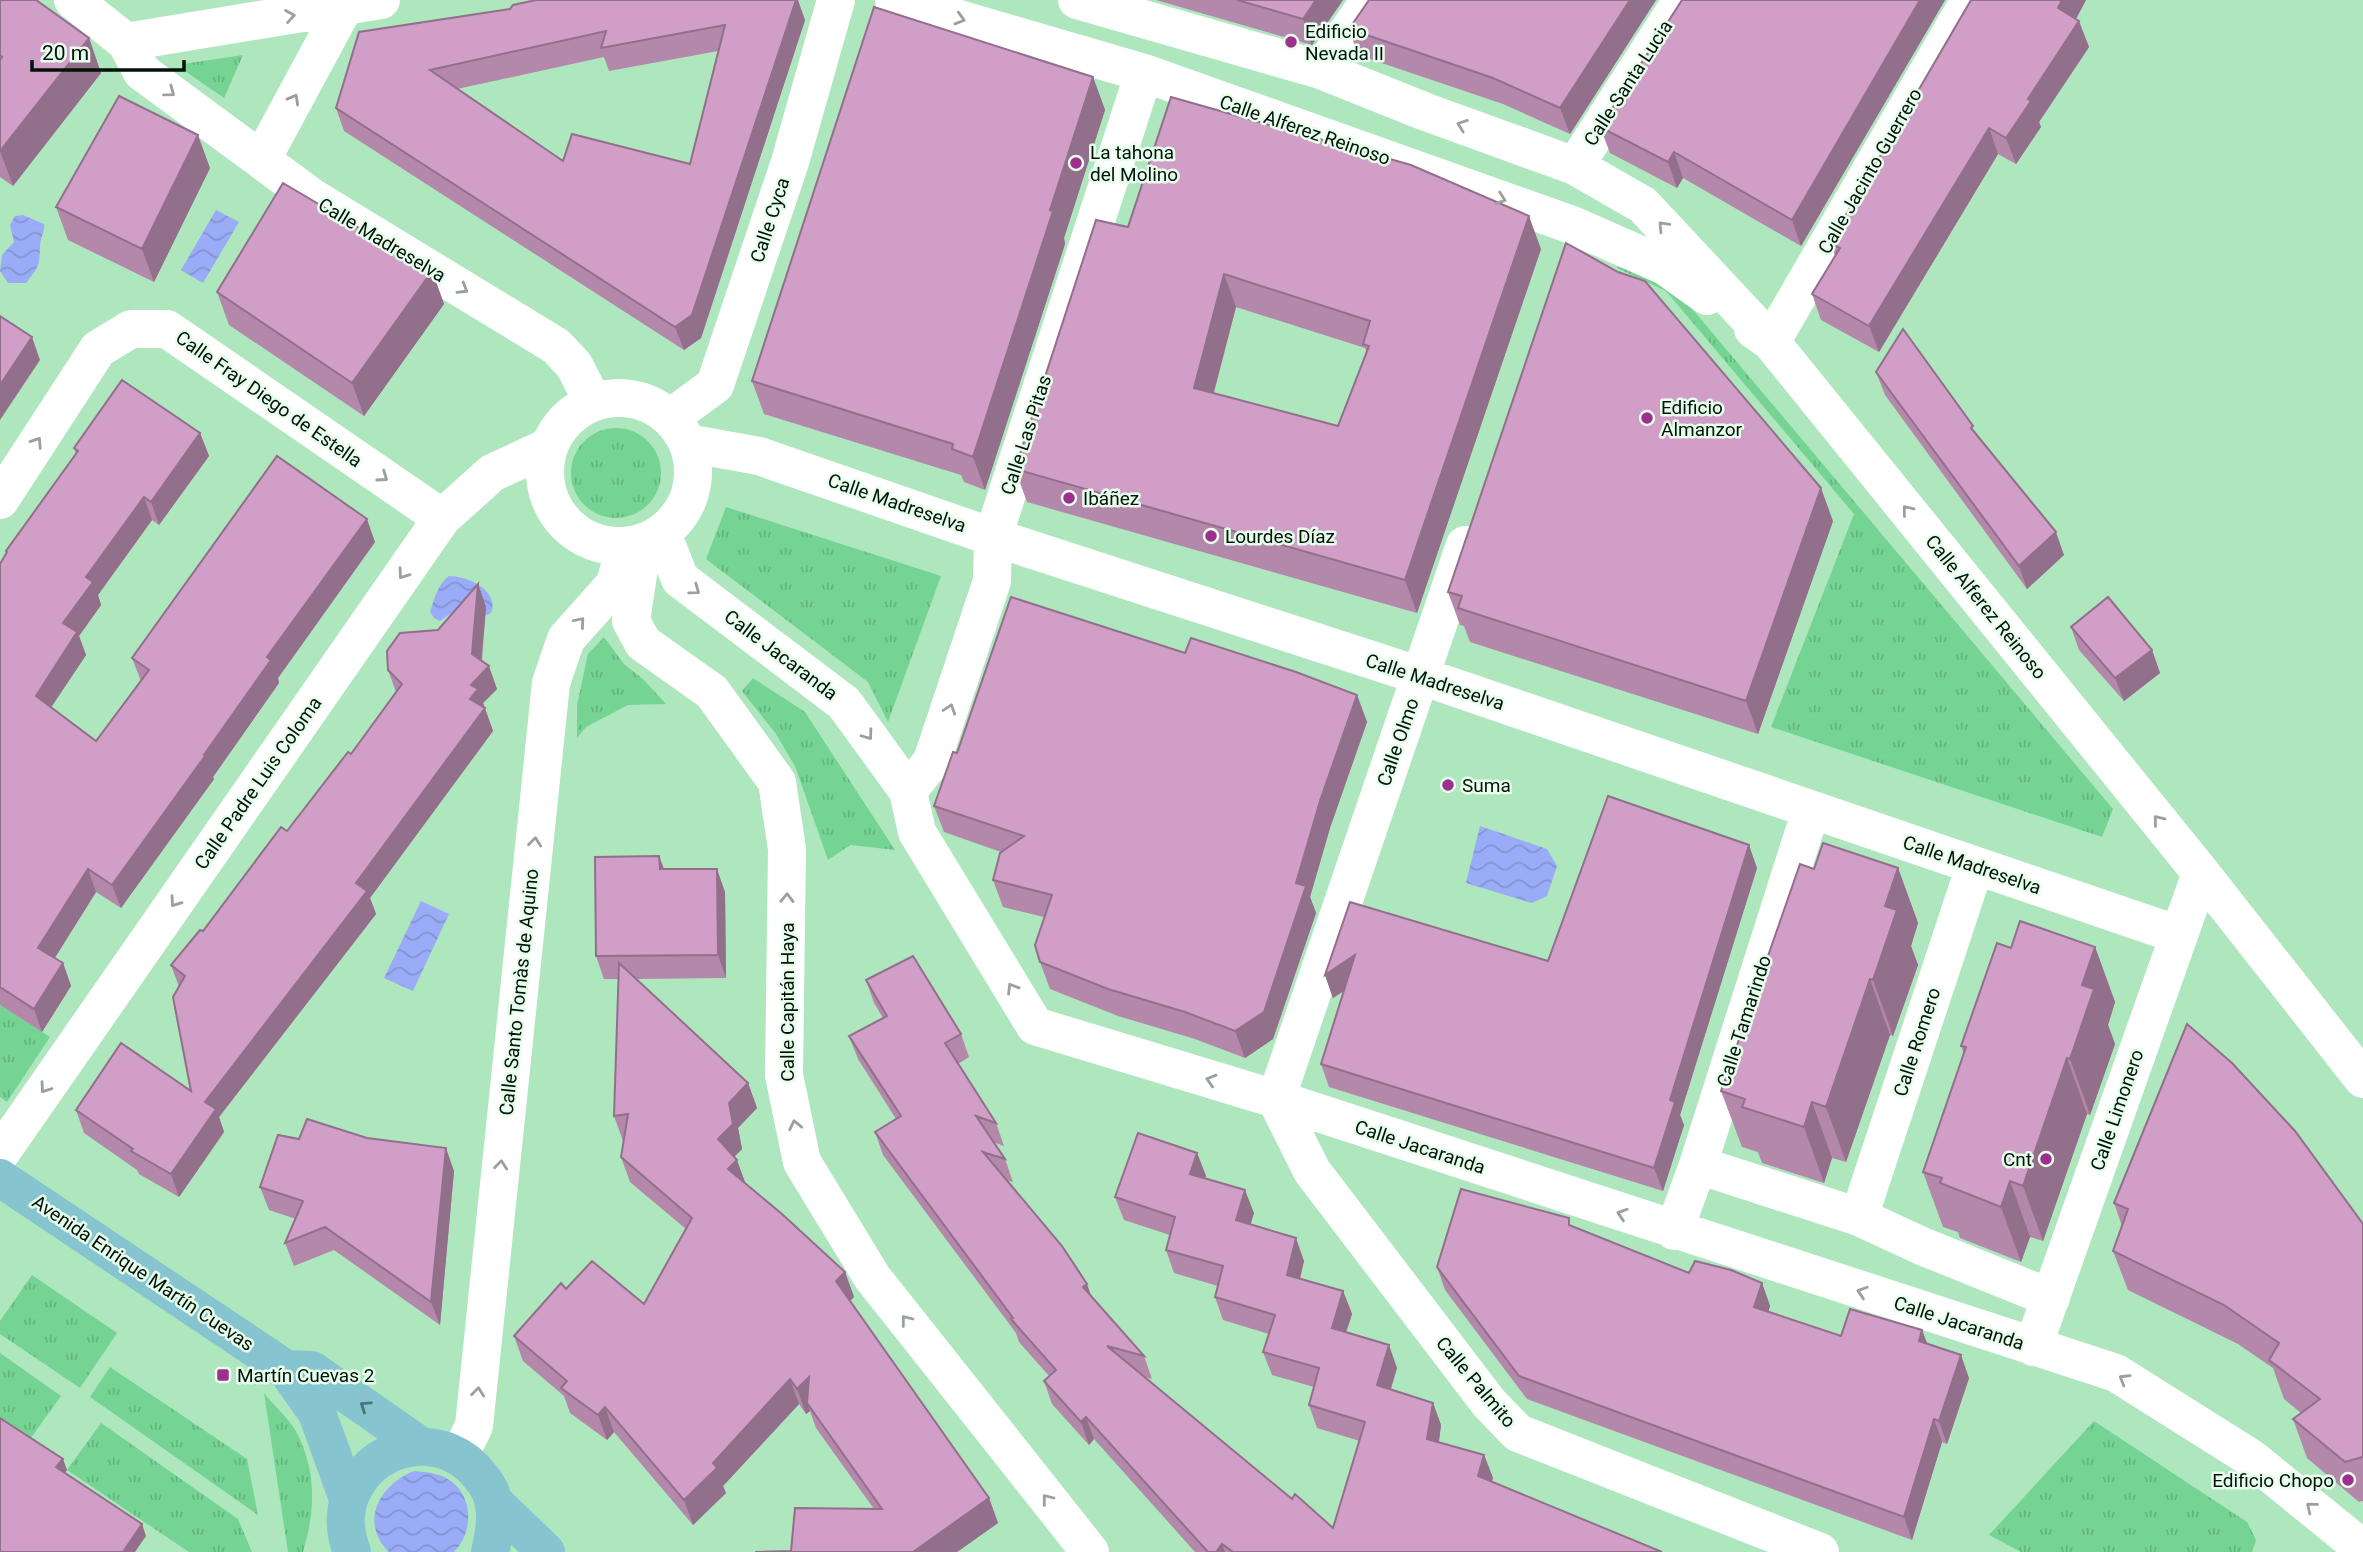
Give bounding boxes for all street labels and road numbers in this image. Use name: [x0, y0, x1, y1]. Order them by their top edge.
street label: Calle Santa Lucia: [1579, 16, 1677, 150]
street label: Calle Jacinto Guerrero: [1813, 84, 1927, 258]
street label: Calle Alferez Reinoso: [1217, 90, 1393, 170]
street label: Calle Cyca: [745, 174, 795, 266]
street label: Calle Madreselva: [314, 193, 450, 287]
street label: Calle Fray Diego de Estella: [171, 326, 367, 472]
street label: Calle Las Pitas: [996, 372, 1056, 498]
street label: Calle Madreselva: [825, 469, 969, 537]
street label: Calle Alferez Reinoso: [1921, 530, 2051, 684]
street label: Calle Jacaranda: [720, 605, 842, 705]
street label: Calle Madreselva: [1363, 649, 1507, 715]
street label: Calle Padre Luis Coloma: [190, 692, 326, 874]
street label: Calle Olmo: [1372, 695, 1424, 789]
street label: Calle Madreselva: [1900, 831, 2044, 899]
street label: Calle Santo Tomàs de Aquino: [495, 868, 543, 1116]
street label: Calle Capitán Haya: [776, 922, 799, 1082]
street label: Calle Tamarindo: [1712, 952, 1776, 1090]
street label: Calle Romero: [1889, 985, 1945, 1099]
street label: Calle Limonero: [2085, 1046, 2149, 1174]
street label: Calle Jacaranda: [1352, 1115, 1488, 1179]
street label: Avenida Enrique Martín Cuevas: [28, 1190, 258, 1356]
street label: Calle Jacaranda: [1891, 1291, 2027, 1355]
street label: Calle Palmito: [1431, 1332, 1521, 1432]

